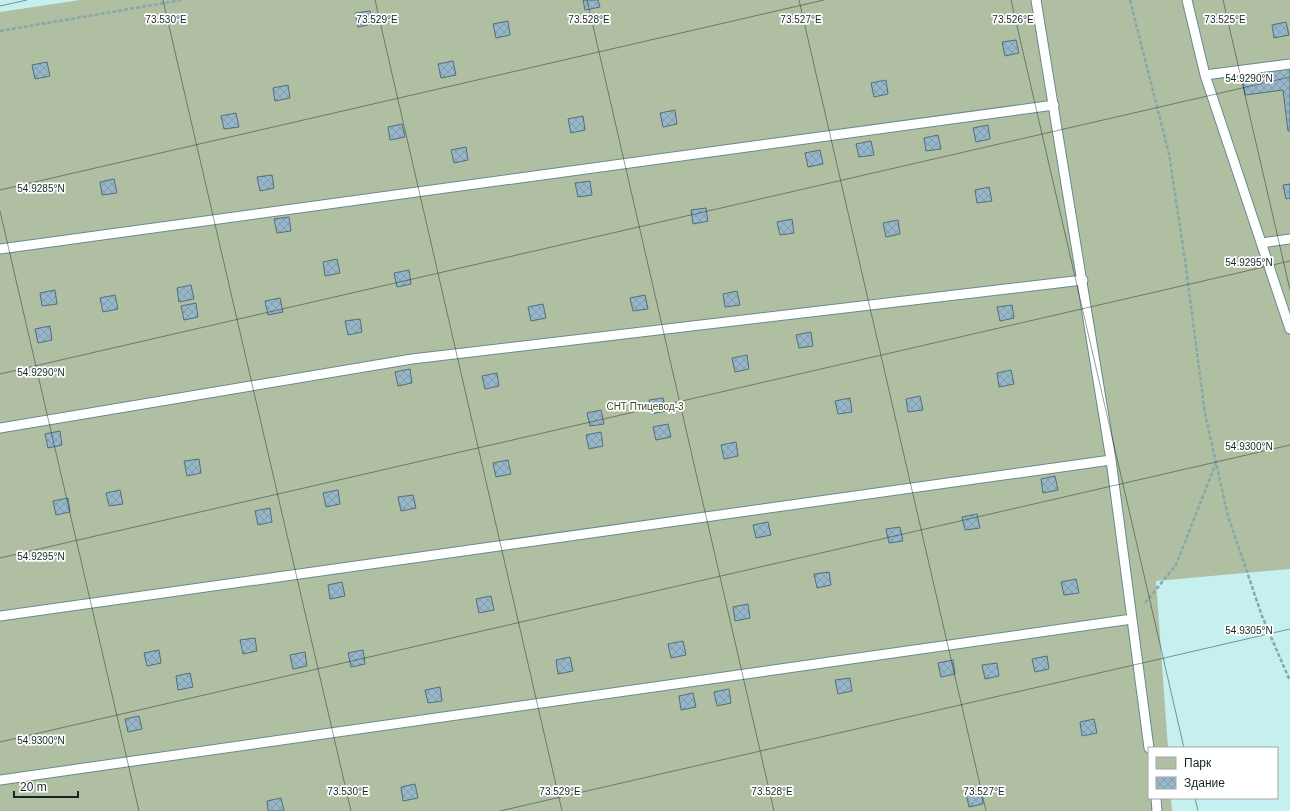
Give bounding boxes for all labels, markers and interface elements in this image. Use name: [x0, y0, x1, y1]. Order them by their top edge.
text: 73.530°E: [145, 14, 187, 25]
text: 73.529°E: [356, 14, 398, 25]
text: 73.528°E: [568, 14, 610, 25]
text: 73.527°E: [780, 14, 822, 25]
text: 73.526°E: [992, 14, 1034, 25]
text: 73.525°E: [1204, 14, 1246, 25]
text: 54.9290°N: [1225, 73, 1273, 84]
text: 54.9285°N: [17, 183, 65, 194]
text: 54.9295°N: [1225, 257, 1273, 268]
text: 54.9290°N: [17, 367, 65, 378]
park label: СНТ Птицевод-3: [606, 401, 684, 412]
text: 54.9300°N: [1225, 441, 1273, 452]
text: 54.9295°N: [17, 551, 65, 562]
text: 54.9305°N: [1225, 625, 1273, 636]
text: 54.9300°N: [17, 735, 65, 746]
legend: [1148, 747, 1278, 799]
text: Парк: [1184, 756, 1212, 770]
scale bar: [14, 773, 78, 799]
text: Здание: [1184, 776, 1225, 790]
text: 20 m: [20, 780, 47, 794]
text: 73.530°E: [327, 786, 369, 797]
text: 73.529°E: [539, 786, 581, 797]
text: 73.528°E: [751, 786, 793, 797]
text: 73.527°E: [963, 786, 1005, 797]

